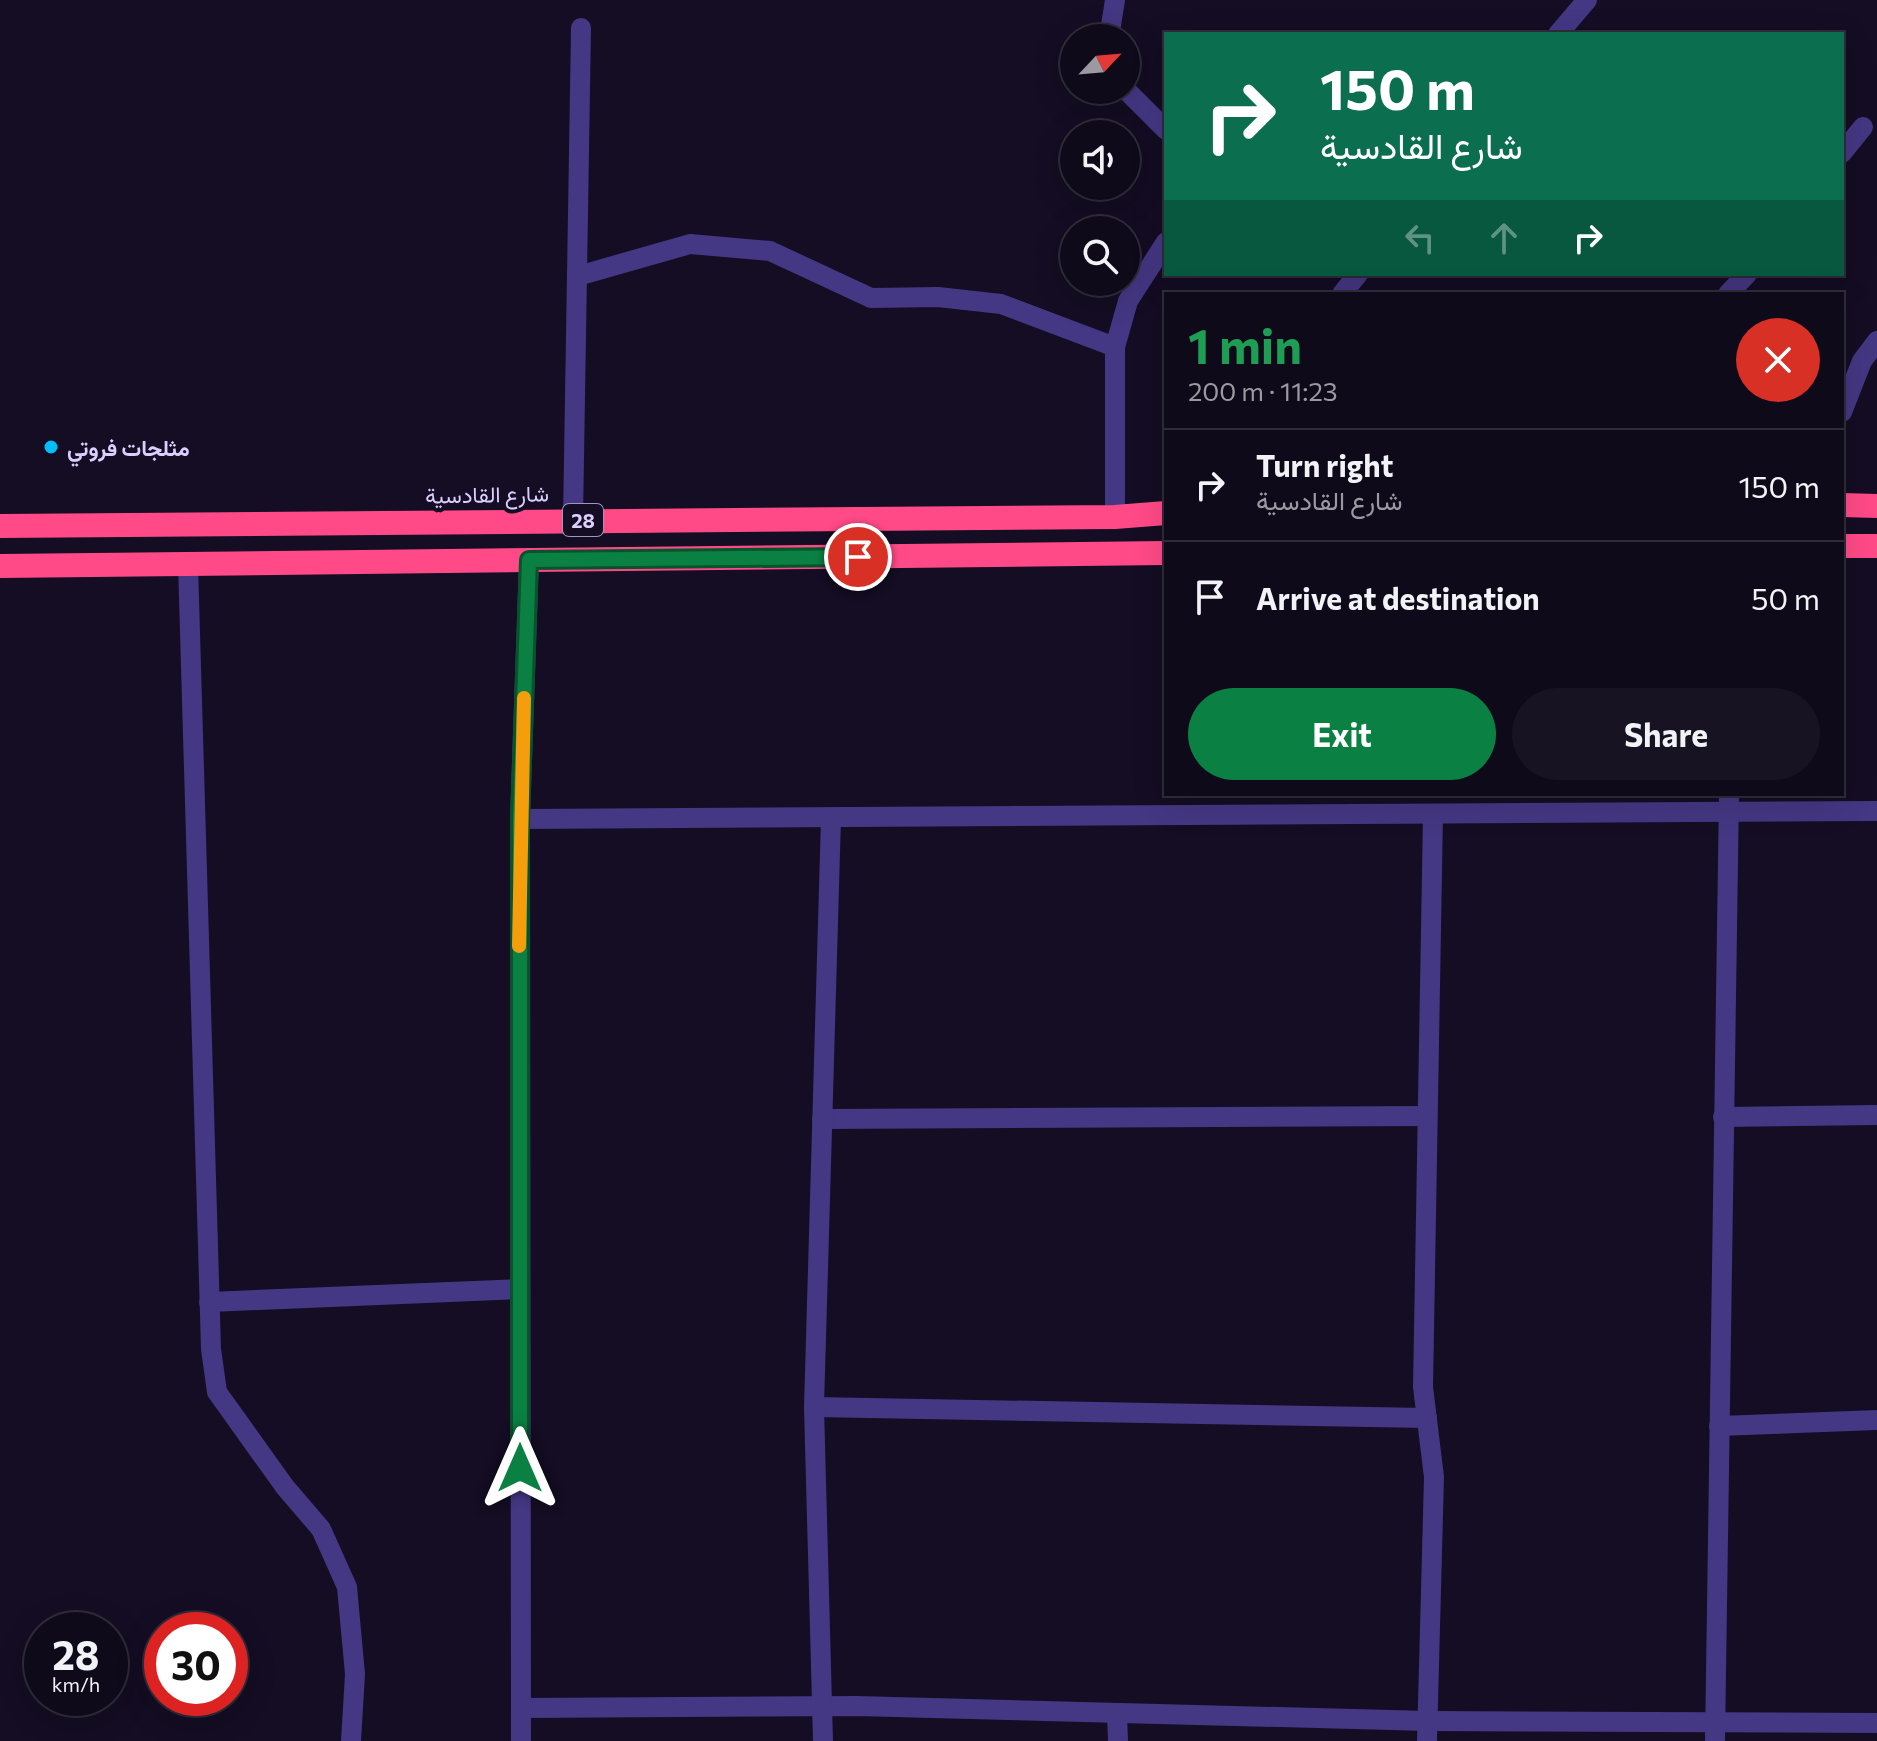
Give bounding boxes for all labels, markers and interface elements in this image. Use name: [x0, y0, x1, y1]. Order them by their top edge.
north arrow: [1060, 24, 1140, 104]
map controls: [1060, 24, 1140, 296]
text: 150 m: [1320, 53, 1475, 122]
icon: right: [1188, 64, 1292, 168]
button: sound: [1060, 120, 1140, 200]
text: شارع القادسية: [1320, 122, 1523, 166]
button: search: [1060, 216, 1140, 296]
icon: left: [1398, 216, 1442, 260]
icon: ahead: [1482, 216, 1526, 260]
icon: right: [1566, 216, 1610, 260]
text: 1 min: [1188, 315, 1302, 374]
button: close: [1736, 318, 1820, 402]
text: 200 m · 11:23: [1188, 375, 1338, 406]
place label: مثلجات فروتي: [67, 434, 190, 467]
marker: مثلجات فروتي: [42, 438, 60, 456]
text: Turn right: [1256, 446, 1393, 483]
icon: right: [1188, 463, 1232, 507]
text: 150 m: [1738, 467, 1820, 504]
street label: شارع القادسية: [425, 479, 549, 511]
text: شارع القادسية: [1256, 484, 1402, 515]
road number: 28: [563, 504, 603, 536]
pin: [824, 523, 892, 591]
icon: arrive: [836, 535, 880, 579]
icon: arrive: [1188, 575, 1232, 619]
text: Arrive at destination: [1256, 579, 1540, 616]
text: 50 m: [1751, 579, 1820, 616]
button: Exit: [1188, 688, 1496, 780]
button: Share: [1512, 688, 1820, 780]
position arrow: [478, 1426, 562, 1510]
speed limit sign: 30: [144, 1612, 248, 1716]
text: 28: [52, 1629, 100, 1678]
text: km/h: [52, 1672, 100, 1696]

